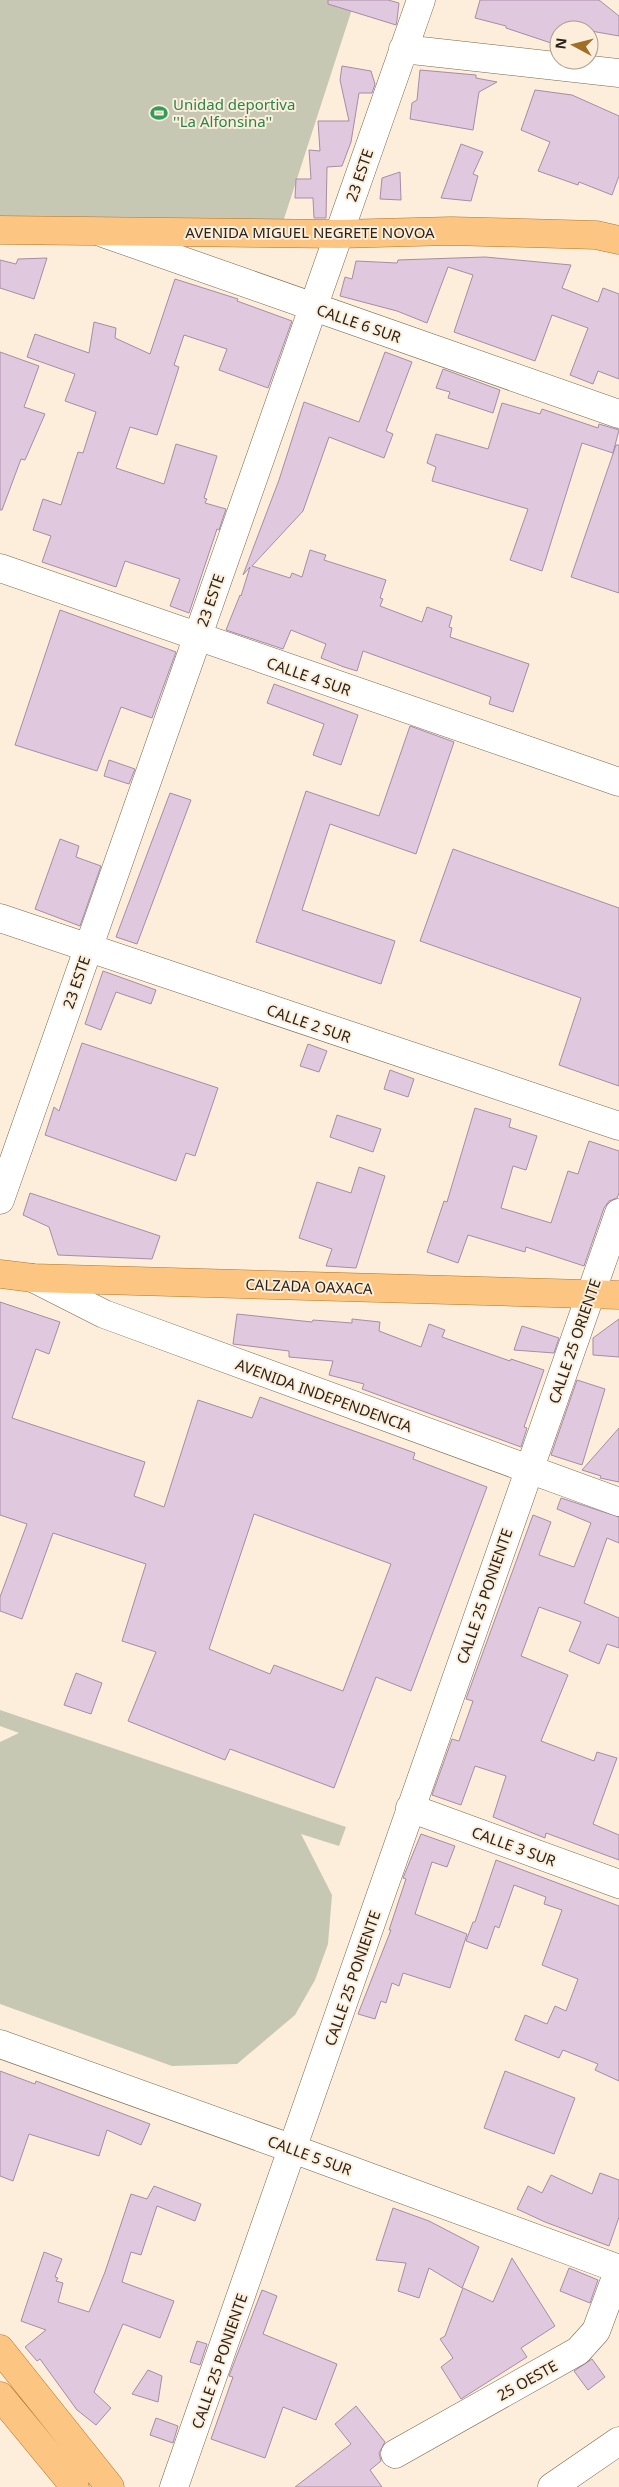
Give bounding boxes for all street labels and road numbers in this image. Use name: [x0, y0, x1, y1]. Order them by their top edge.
street label: 23 ESTE: [341, 146, 377, 204]
street label: AVENIDA MIGUEL NEGRETE NOVOA: [185, 222, 435, 242]
street label: CALLE 6 SUR: [314, 299, 405, 347]
street label: 23 ESTE: [192, 571, 228, 629]
street label: CALLE 4 SUR: [264, 652, 355, 700]
street label: 23 ESTE: [58, 953, 94, 1011]
street label: CALLE 2 SUR: [264, 999, 355, 1047]
street label: CALZADA OAXACA: [245, 1274, 373, 1298]
street label: CALLE 25 ORIENTE: [543, 1276, 605, 1406]
street label: AVENIDA INDEPENDENCIA: [233, 1354, 415, 1436]
street label: CALLE 25 PONIENTE: [451, 1526, 517, 1666]
street label: CALLE 3 SUR: [469, 1822, 559, 1871]
street label: CALLE 25 PONIENTE: [319, 1908, 385, 2048]
street label: CALLE 5 SUR: [265, 2131, 355, 2180]
street label: CALLE 25 PONIENTE: [186, 2291, 252, 2431]
street label: 25 OESTE: [493, 2355, 561, 2405]

